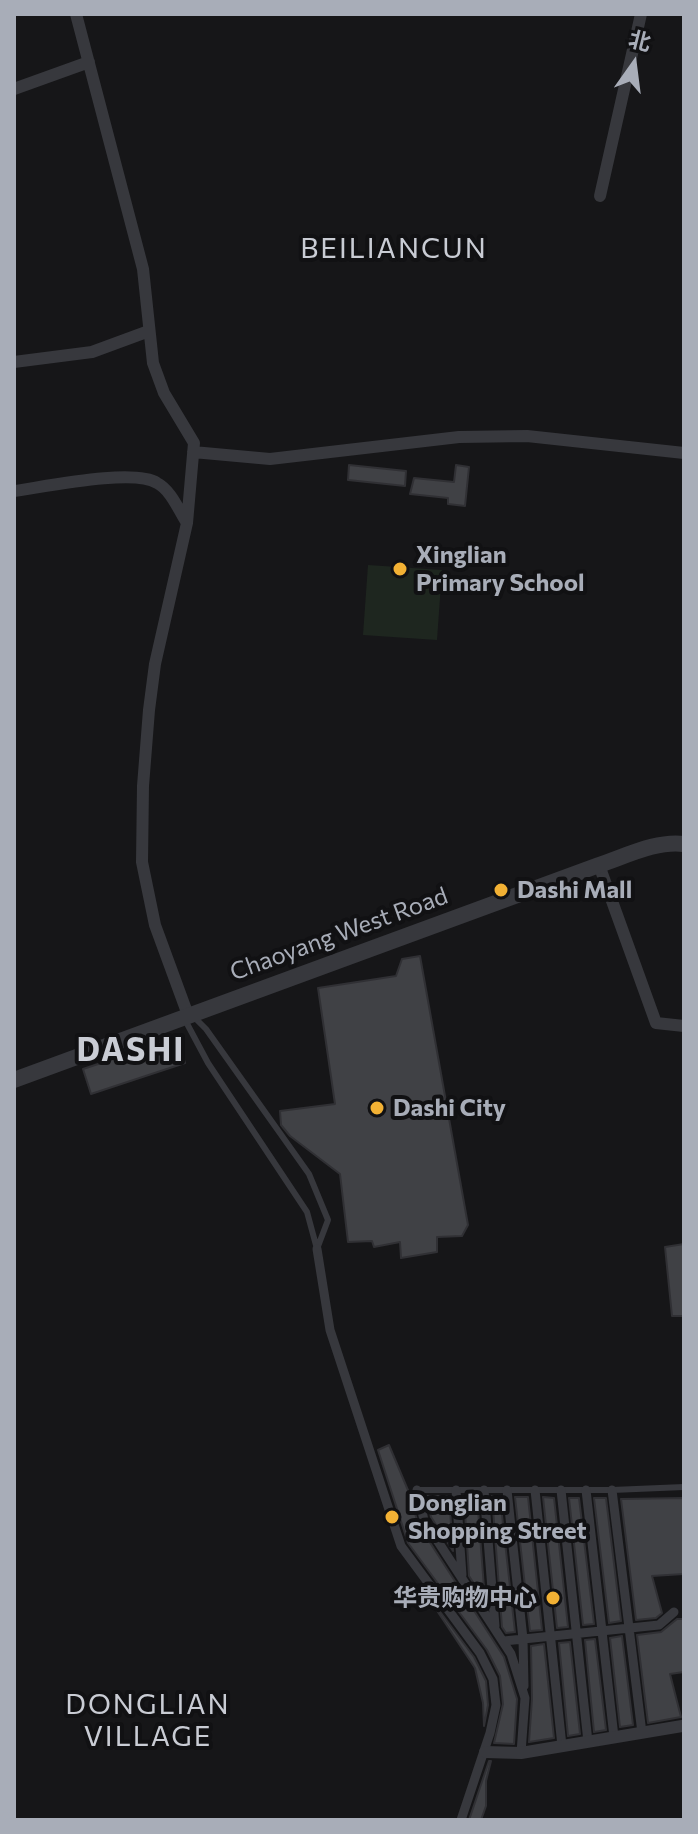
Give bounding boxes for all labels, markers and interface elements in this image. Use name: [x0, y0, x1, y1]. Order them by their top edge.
north arrow: [594, 24, 674, 104]
text: 北: [626, 24, 654, 56]
district label: BEILIANCUN: [300, 232, 488, 266]
place label: Xinglian Primary School: [416, 541, 585, 597]
marker: Xinglian Primary School: [391, 560, 409, 578]
place label: Dashi Mall: [517, 876, 632, 904]
street label: Chaoyang West Road: [226, 881, 452, 987]
marker: Dashi Mall: [492, 881, 510, 899]
district label: DASHI: [77, 1031, 185, 1069]
place label: Dashi City: [393, 1094, 506, 1122]
marker: Dashi City: [368, 1099, 386, 1117]
place label: Donglian Shopping Street: [408, 1489, 587, 1545]
marker: Donglian Shopping Street: [383, 1508, 401, 1526]
place label: 华贵购物中心: [393, 1584, 537, 1612]
marker: 华贵购物中心: [544, 1589, 562, 1607]
district label: DONGLIAN VILLAGE: [65, 1688, 231, 1754]

